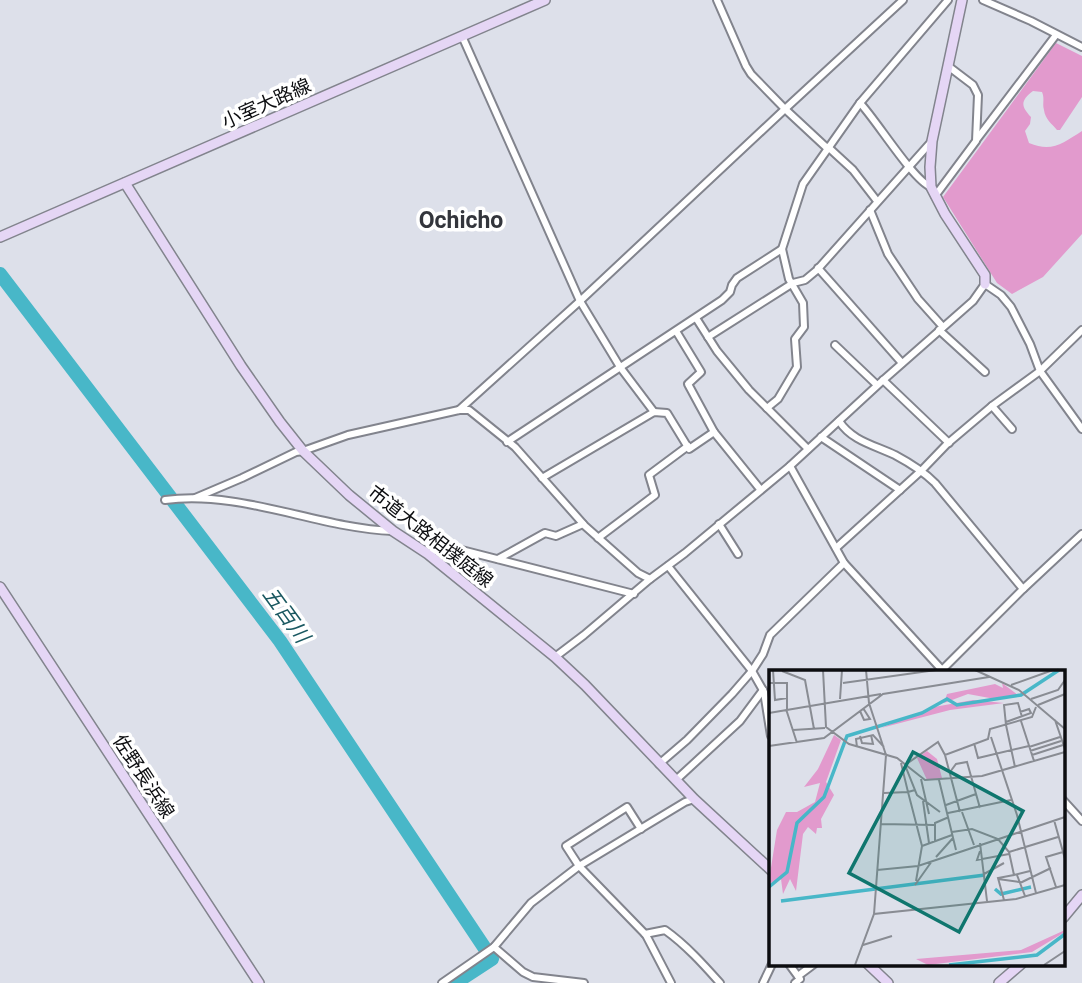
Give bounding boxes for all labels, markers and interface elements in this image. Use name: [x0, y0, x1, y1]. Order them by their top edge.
street label: 小室大路線: [218, 74, 314, 133]
district label: Ochicho: [419, 207, 503, 234]
street label: 市道大路相撲庭線: [364, 481, 498, 592]
water label: 五百川: [258, 582, 315, 649]
inset map: [769, 670, 1064, 965]
street label: 佐野長浜線: [108, 730, 179, 822]

